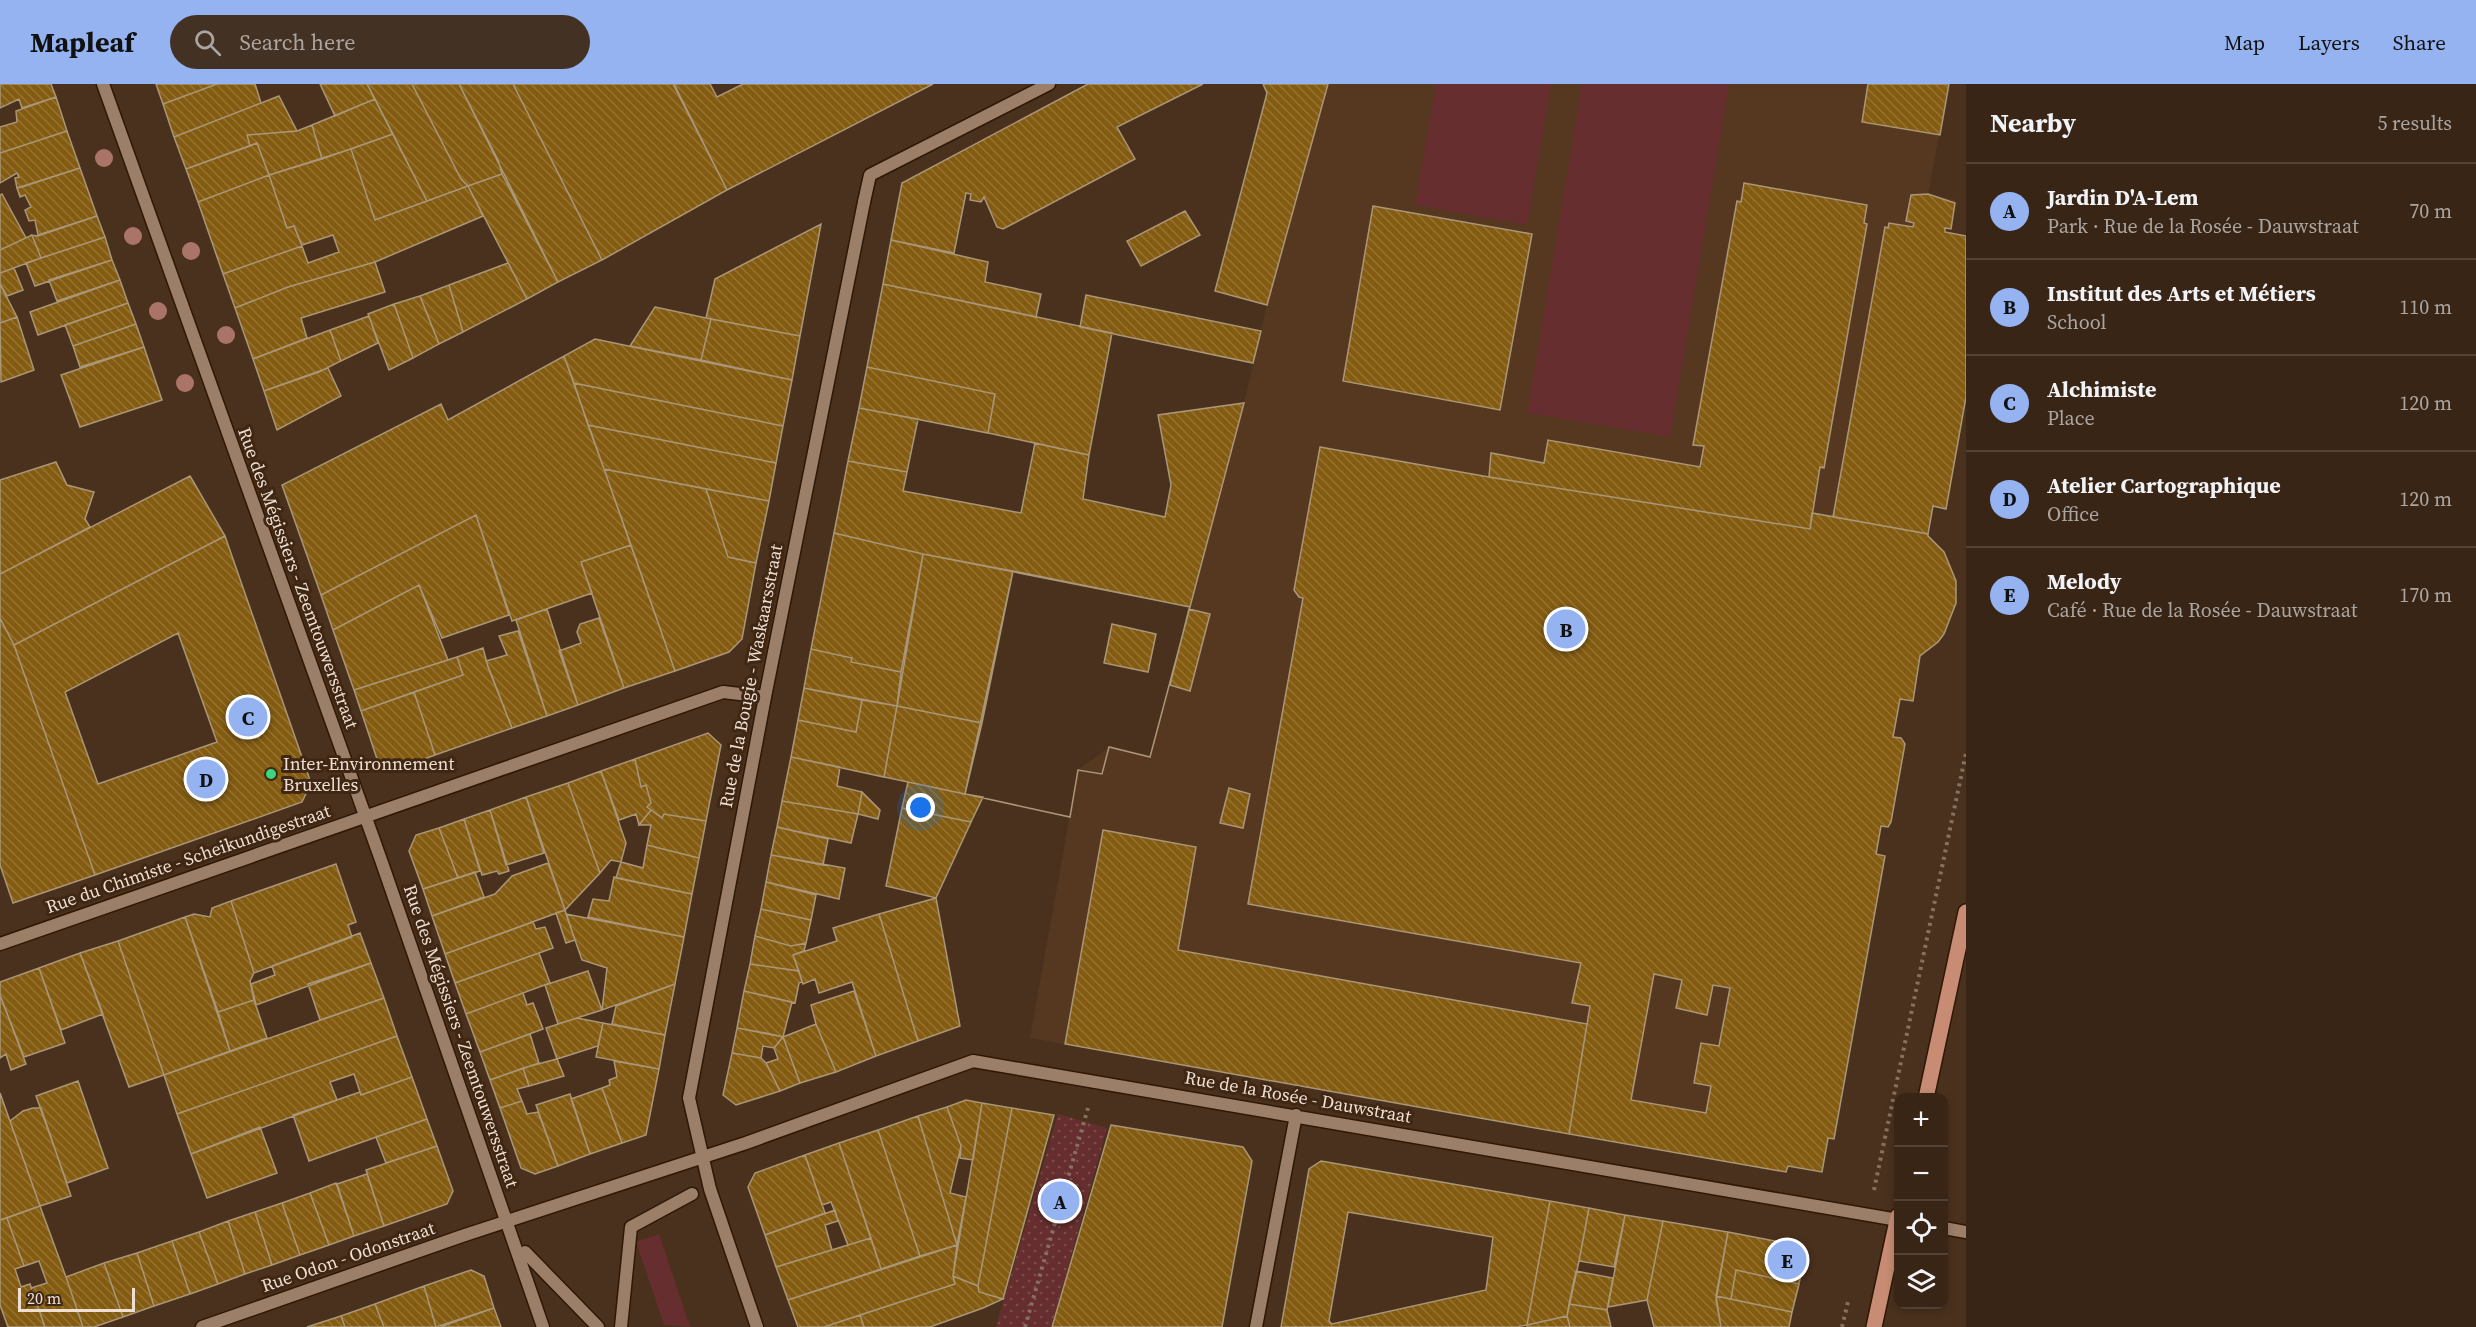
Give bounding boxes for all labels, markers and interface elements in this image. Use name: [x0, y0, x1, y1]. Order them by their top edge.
search box: [170, 15, 590, 69]
text: Mapleaf: [30, 23, 134, 61]
icon: search: [191, 26, 224, 59]
text: Search here: [239, 27, 355, 57]
text: Map: [2224, 28, 2265, 57]
text: Layers: [2298, 28, 2360, 57]
text: Share: [2393, 28, 2446, 57]
text: Nearby: [1990, 105, 2076, 141]
text: 5 results: [2377, 109, 2452, 137]
text: Jardin D'A-Lem: [2047, 182, 2198, 212]
text: A: [2003, 197, 2016, 225]
text: 70 m: [2409, 197, 2452, 225]
text: Park · Rue de la Rosée - Dauwstraat: [2047, 212, 2359, 240]
text: Institut des Arts et Métiers: [2047, 278, 2316, 308]
text: B: [2003, 293, 2016, 321]
text: 110 m: [2399, 293, 2452, 321]
text: School: [2047, 308, 2107, 336]
text: Alchimiste: [2047, 374, 2156, 404]
text: C: [2003, 389, 2016, 417]
text: 120 m: [2399, 389, 2452, 417]
text: Place: [2047, 404, 2095, 432]
street label: Rue des Mégissiers - Zeemtouwersstraat: [232, 424, 365, 732]
text: Atelier Cartographique: [2047, 470, 2281, 500]
text: D: [2002, 485, 2017, 513]
text: 120 m: [2399, 485, 2452, 513]
text: Office: [2047, 500, 2099, 528]
street label: Rue de la Bougie - Waskaarsstraat: [713, 542, 788, 810]
text: Melody: [2047, 566, 2122, 596]
text: E: [2004, 581, 2015, 609]
text: 170 m: [2399, 581, 2452, 609]
text: Café · Rue de la Rosée - Dauwstraat: [2047, 596, 2357, 624]
pin: B: [1546, 606, 1586, 652]
pin: C: [228, 694, 268, 740]
place label: Inter-Environnement Bruxelles: [283, 751, 454, 797]
pin: D: [186, 756, 226, 802]
marker: Inter-Environnement Bruxelles: [264, 767, 278, 781]
your location: [906, 793, 935, 822]
street label: Rue du Chimiste - Scheikundigestraat: [42, 798, 334, 919]
street label: Rue des Mégissiers - Zeemtouwersstraat: [398, 881, 525, 1191]
street label: Rue de la Rosée - Dauwstraat: [1183, 1064, 1414, 1129]
map controls: [1894, 1093, 1948, 1309]
button: +: [1894, 1093, 1948, 1147]
button: −: [1894, 1147, 1948, 1201]
pin: A: [1040, 1178, 1080, 1224]
button: locate: [1894, 1201, 1948, 1255]
street label: Rue Odon - Odonstraat: [258, 1215, 438, 1298]
pin: E: [1768, 1238, 1806, 1282]
button: layers: [1894, 1255, 1948, 1309]
scale bar: [18, 1285, 135, 1312]
text: 20 m: [27, 1287, 61, 1309]

